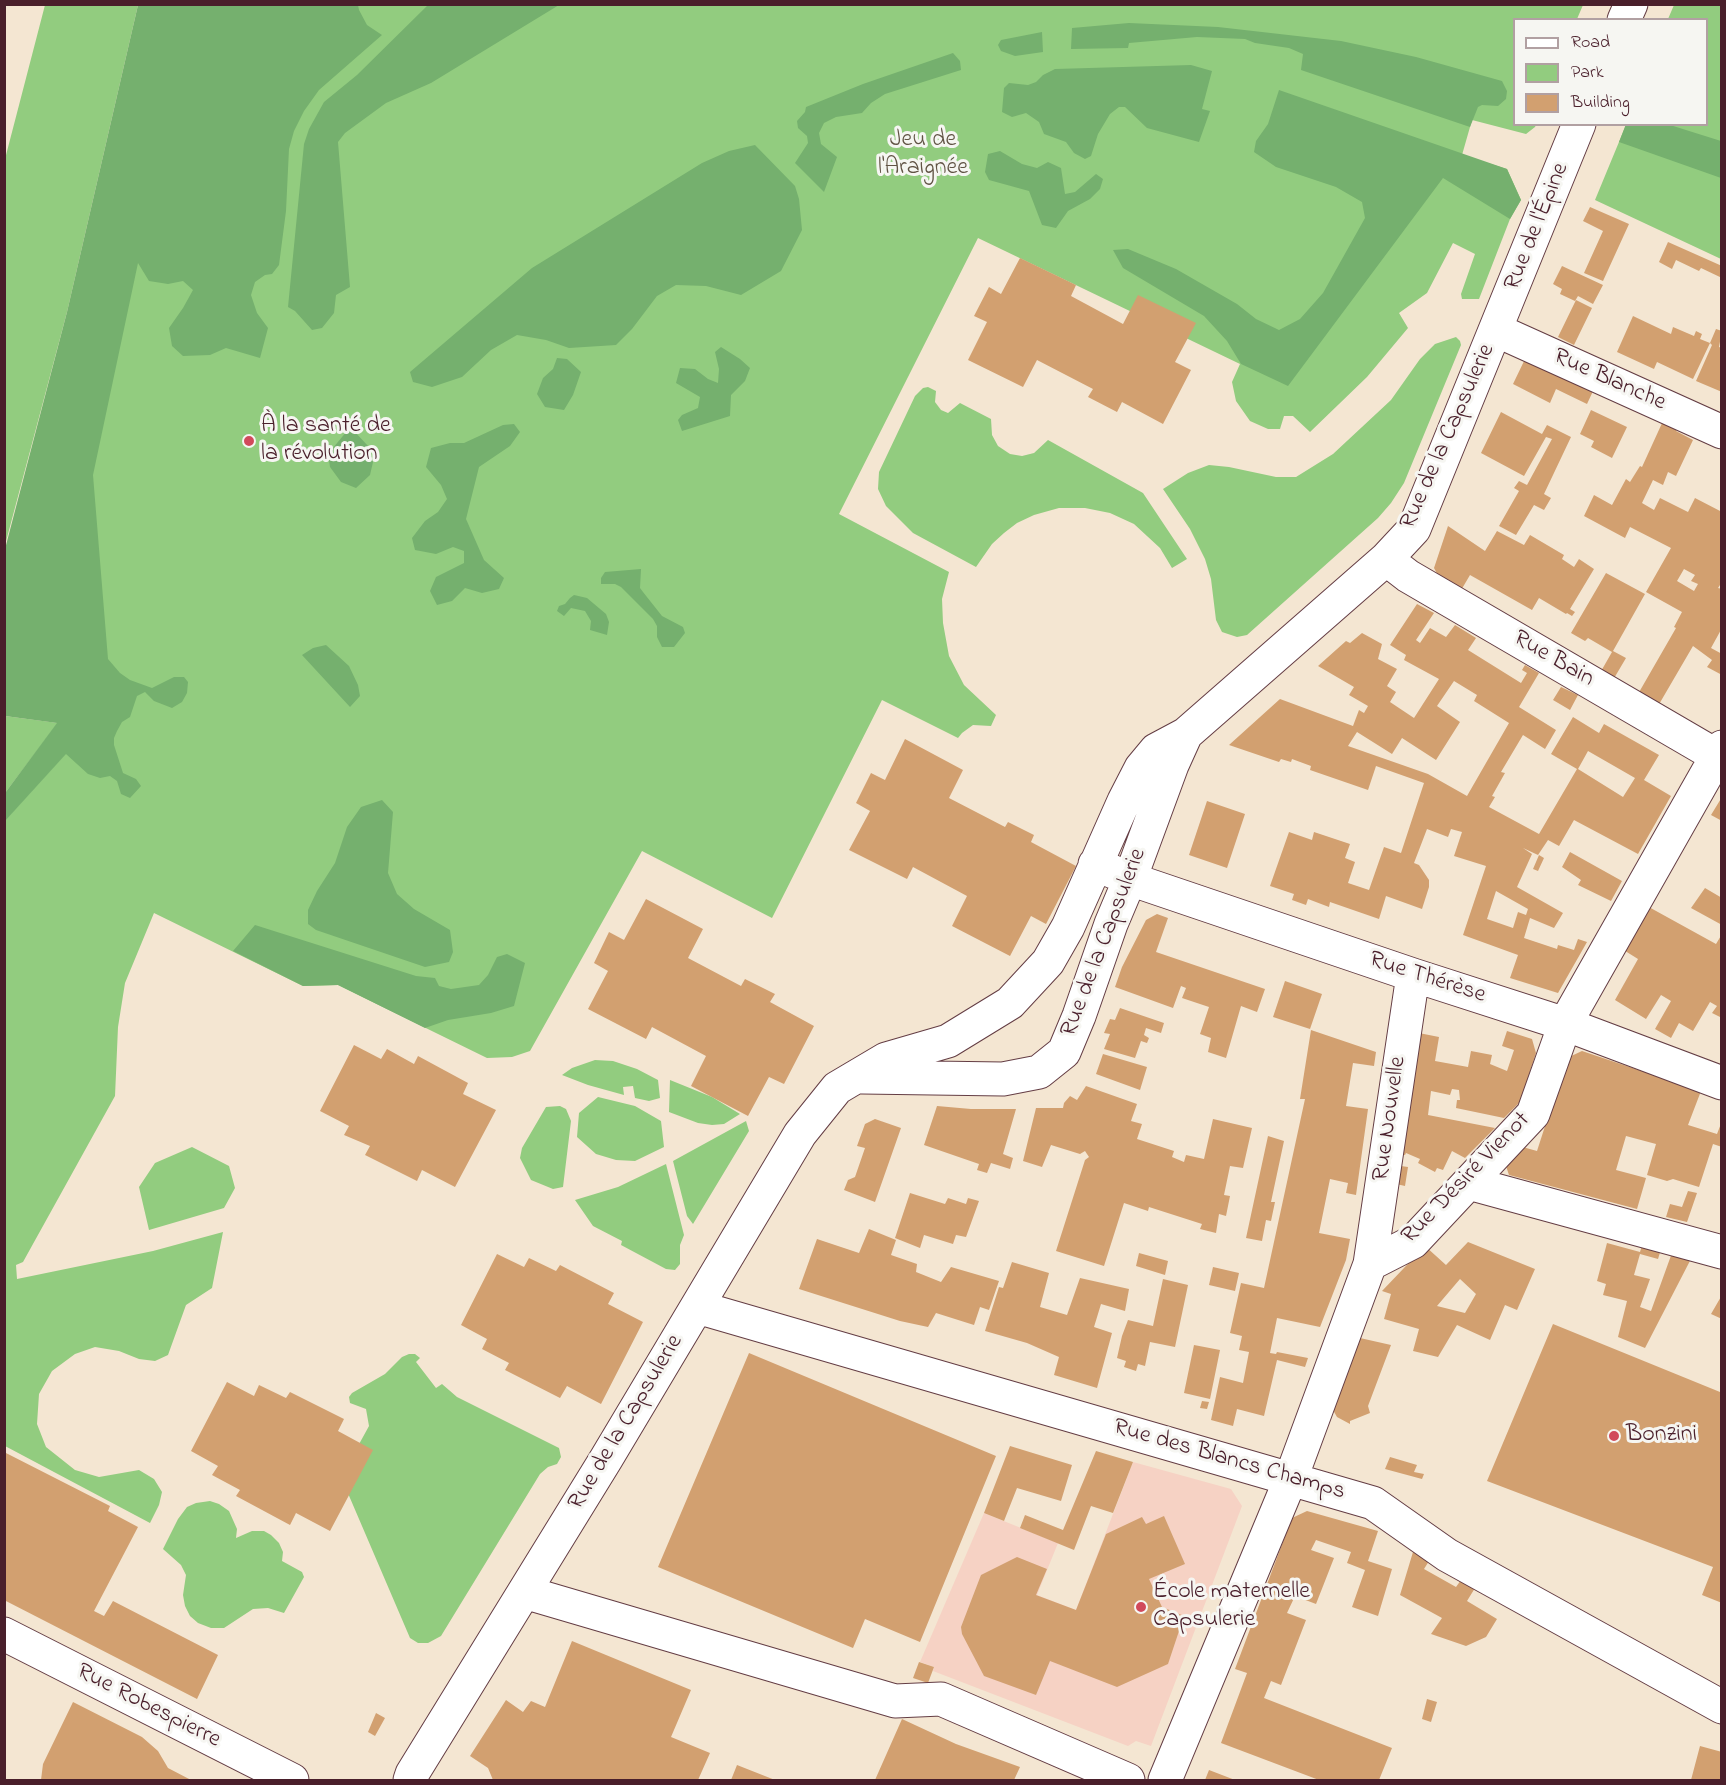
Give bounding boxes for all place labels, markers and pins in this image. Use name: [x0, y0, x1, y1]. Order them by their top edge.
place label: À la santé de la révolution: [261, 413, 391, 469]
marker: À la santé de la révolution: [242, 434, 256, 448]
place label: Bonzini: [1626, 1422, 1697, 1450]
marker: Bonzini: [1607, 1429, 1621, 1443]
place label: École maternelle Capsulerie: [1153, 1579, 1310, 1635]
marker: École maternelle Capsulerie: [1134, 1600, 1148, 1614]

